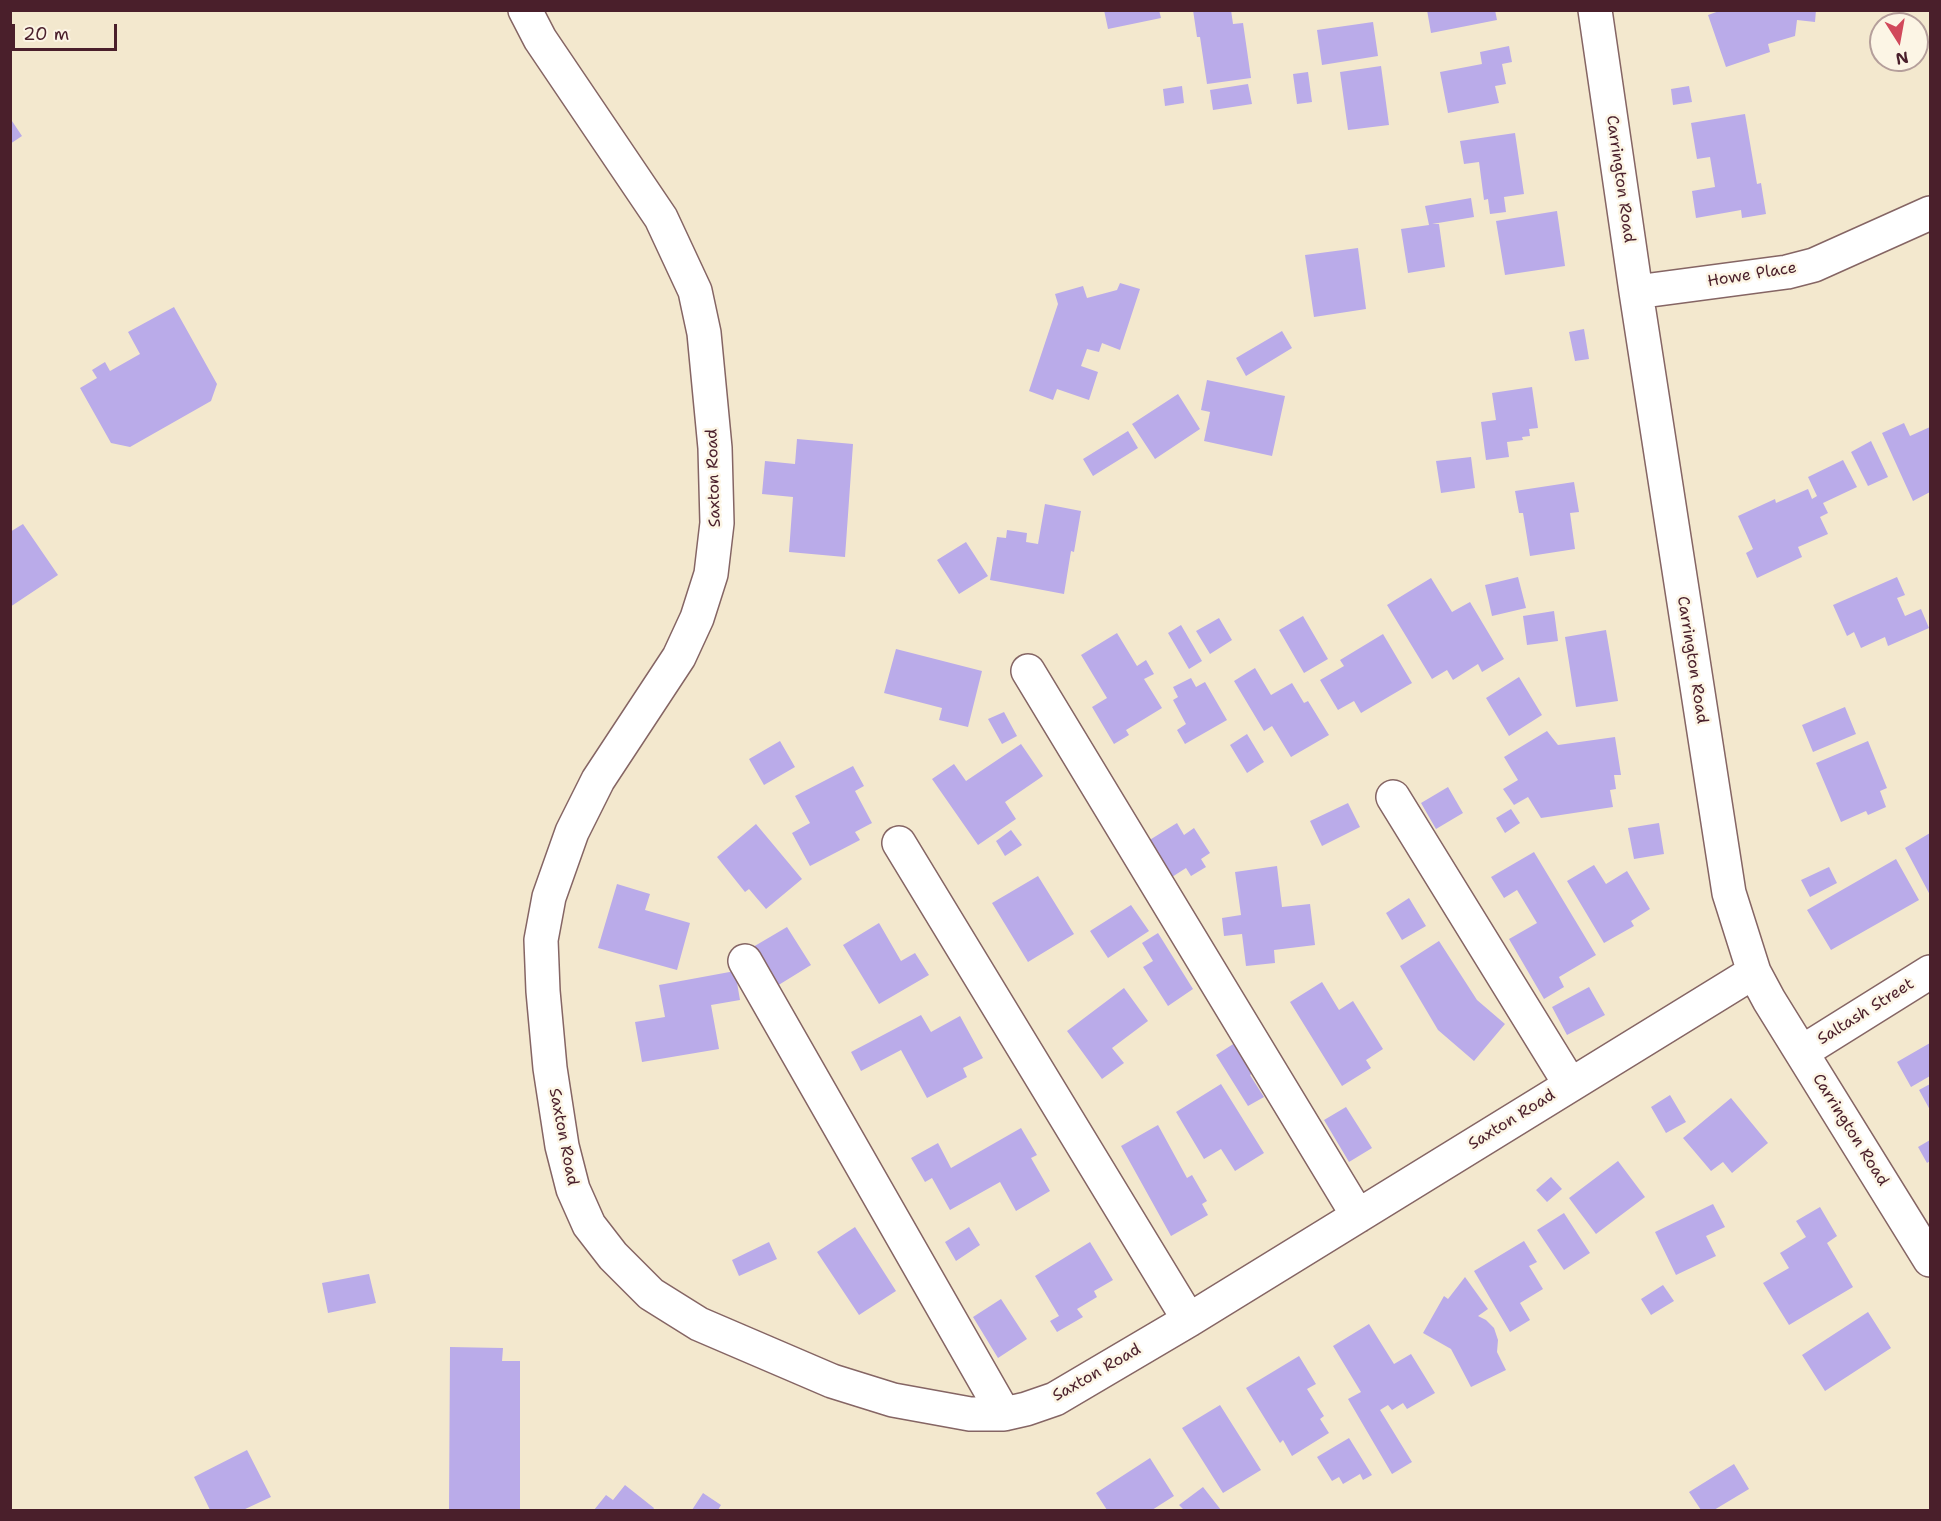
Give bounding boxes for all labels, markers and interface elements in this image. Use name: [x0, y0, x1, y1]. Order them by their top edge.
scale bar: [15, 12, 120, 50]
north arrow: [1869, 12, 1929, 72]
text: 20 m: [23, 22, 69, 46]
text: N: [1894, 47, 1910, 70]
street label: Carrington Road: [1602, 114, 1638, 244]
street label: Howe Place: [1706, 258, 1798, 292]
street label: Saxton Road: [703, 428, 725, 528]
street label: Carrington Road: [1672, 595, 1712, 725]
street label: Saltash Street: [1814, 975, 1918, 1049]
street label: Carrington Road: [1808, 1070, 1892, 1190]
street label: Saxton Road: [1465, 1086, 1559, 1154]
street label: Saxton Road: [544, 1087, 582, 1187]
street label: Saxton Road: [1049, 1340, 1145, 1406]

